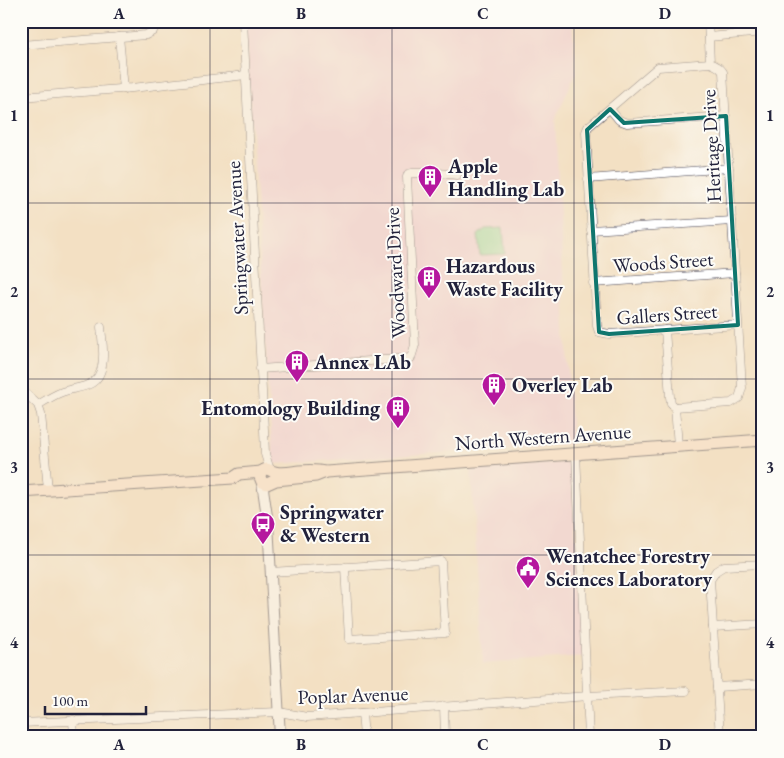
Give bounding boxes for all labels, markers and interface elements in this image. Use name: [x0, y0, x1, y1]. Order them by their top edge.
text: A: [112, 3, 125, 24]
text: B: [296, 3, 306, 24]
text: C: [477, 3, 489, 24]
text: D: [659, 3, 671, 24]
street label: Heritage Drive: [695, 89, 727, 203]
text: 1: [10, 105, 18, 126]
text: 1: [766, 105, 774, 126]
place label: Apple Handling Lab: [447, 153, 564, 202]
street label: Springwater Avenue: [220, 160, 254, 316]
building icon: Apple Handling Lab: [417, 164, 443, 198]
street label: Woodward Drive: [379, 207, 411, 339]
street label: Woods Street: [612, 245, 715, 278]
place label: Hazardous Waste Facility: [446, 253, 563, 302]
building icon: Hazardous Waste Facility: [416, 265, 442, 299]
text: 2: [10, 281, 19, 302]
text: 2: [766, 281, 775, 302]
street label: Gallers Street: [616, 297, 719, 330]
building icon: Annex LAb: [284, 349, 310, 383]
place label: Annex LAb: [313, 349, 411, 375]
building icon: Overley Lab: [481, 372, 507, 406]
place label: Overley Lab: [512, 372, 613, 398]
place label: Entomology Building: [201, 395, 381, 421]
building icon: Entomology Building: [385, 395, 411, 429]
street label: North Western Avenue: [454, 418, 632, 456]
text: 3: [10, 457, 18, 478]
text: 3: [766, 457, 774, 478]
place label: Springwater & Western: [280, 499, 385, 548]
bus stop icon: Springwater & Western: [250, 511, 276, 545]
place label: Wenatchee Forestry Sciences Laboratory: [546, 543, 713, 592]
public building icon: Wenatchee Forestry Sciences Laboratory: [515, 555, 541, 589]
text: 4: [10, 632, 19, 653]
text: 4: [766, 632, 775, 653]
street label: Poplar Avenue: [297, 680, 409, 710]
scale bar: [45, 683, 146, 715]
text: 100 m: [52, 691, 89, 710]
text: A: [112, 734, 125, 755]
text: B: [296, 734, 306, 755]
text: C: [477, 734, 489, 755]
text: D: [659, 734, 671, 755]

